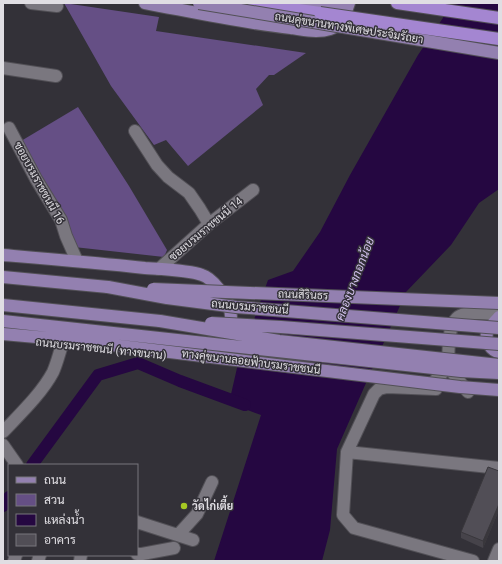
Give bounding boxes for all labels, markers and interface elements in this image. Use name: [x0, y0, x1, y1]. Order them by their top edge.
street label: ถนนคู่ขนานทางพิเศษประจิมรัถยา: [274, 9, 424, 47]
street label: ซอยบรมราชชนนี 16: [11, 139, 69, 226]
street label: ซอยบรมราชชนนี 14: [165, 193, 245, 263]
water label: คลองบางกอกน้อย: [333, 235, 377, 323]
street label: ถนนสิรินธร: [278, 288, 328, 302]
street label: ถนนบรมราชชนนี: [211, 295, 289, 317]
street label: ถนนบรมราชชนนี (ทางขนาน): [35, 334, 167, 362]
street label: ทางคู่ขนานลอยฟ้าบรมราชชนนี: [181, 345, 321, 378]
legend: [8, 464, 138, 556]
text: ถนน: [44, 473, 67, 487]
text: สวน: [44, 493, 65, 507]
place label: วัดไก่เตี้ย: [192, 495, 233, 513]
marker: วัดไก่เตี้ย: [179, 501, 189, 511]
text: แหล่งน้ำ: [44, 509, 84, 527]
text: อาคาร: [44, 533, 76, 547]

